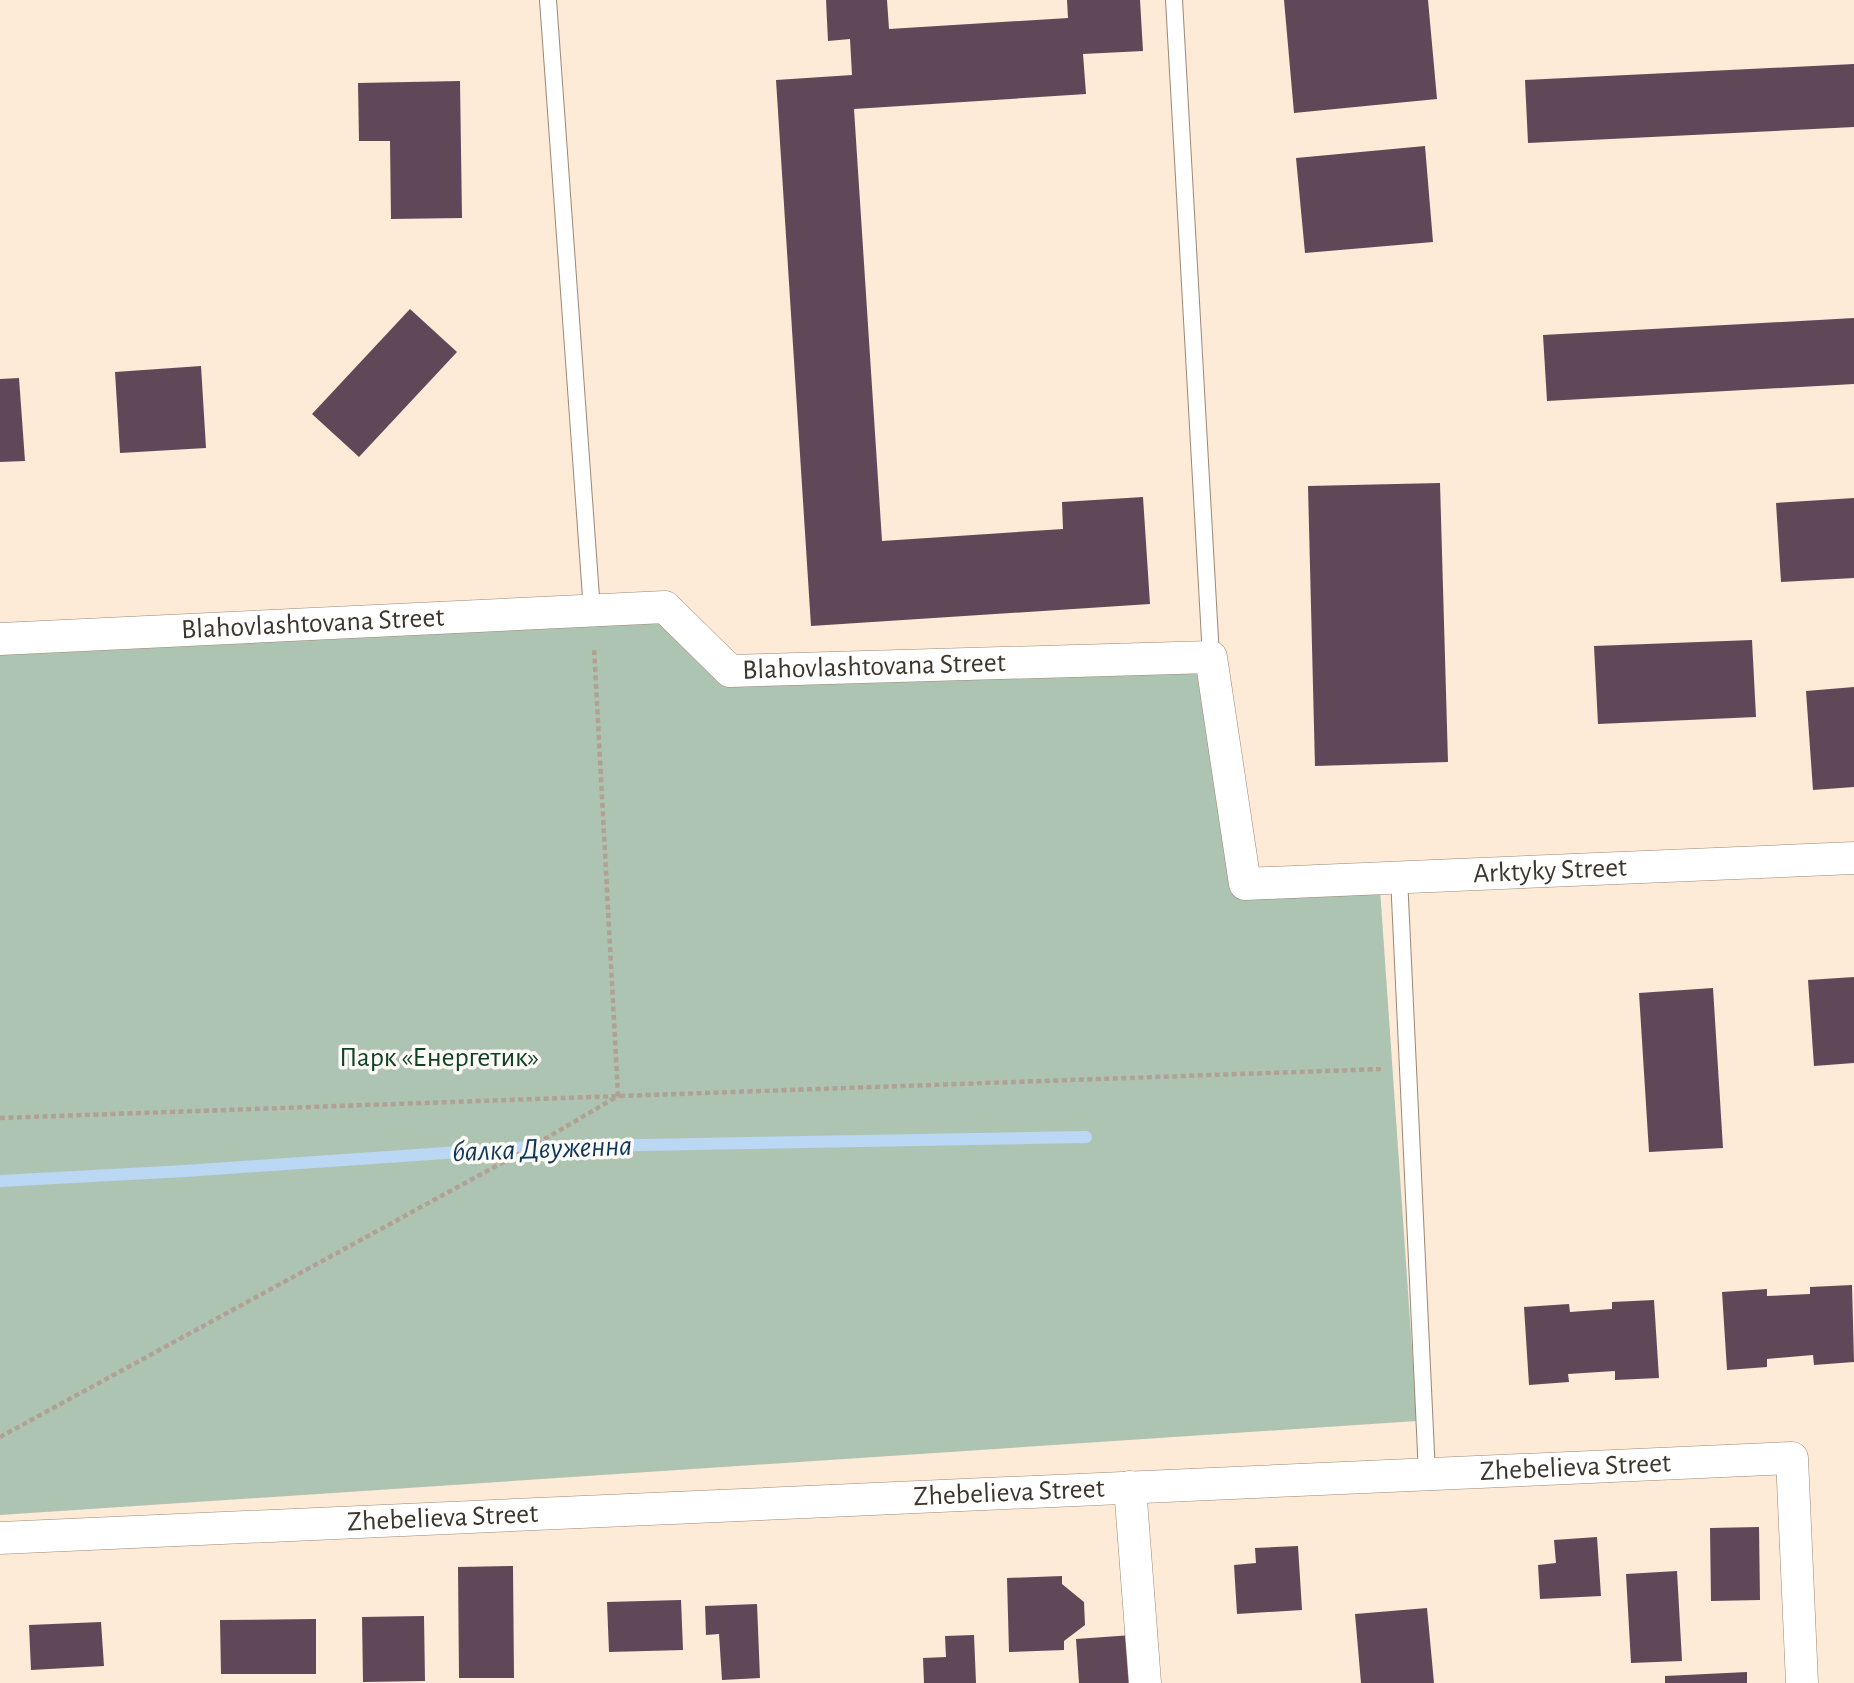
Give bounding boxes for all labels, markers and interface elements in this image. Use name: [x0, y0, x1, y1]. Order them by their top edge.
street label: Blahovlashtovana Street: [180, 604, 445, 644]
street label: Blahovlashtovana Street: [742, 649, 1006, 685]
street label: Arktyky Street: [1472, 854, 1628, 888]
park label: Парк «Енергетик»: [339, 1044, 539, 1072]
water label: балка Двуженна: [452, 1131, 632, 1167]
street label: Zhebelieva Street: [1479, 1449, 1672, 1486]
street label: Zhebelieva Street: [913, 1475, 1105, 1511]
street label: Zhebelieva Street: [346, 1500, 539, 1536]

